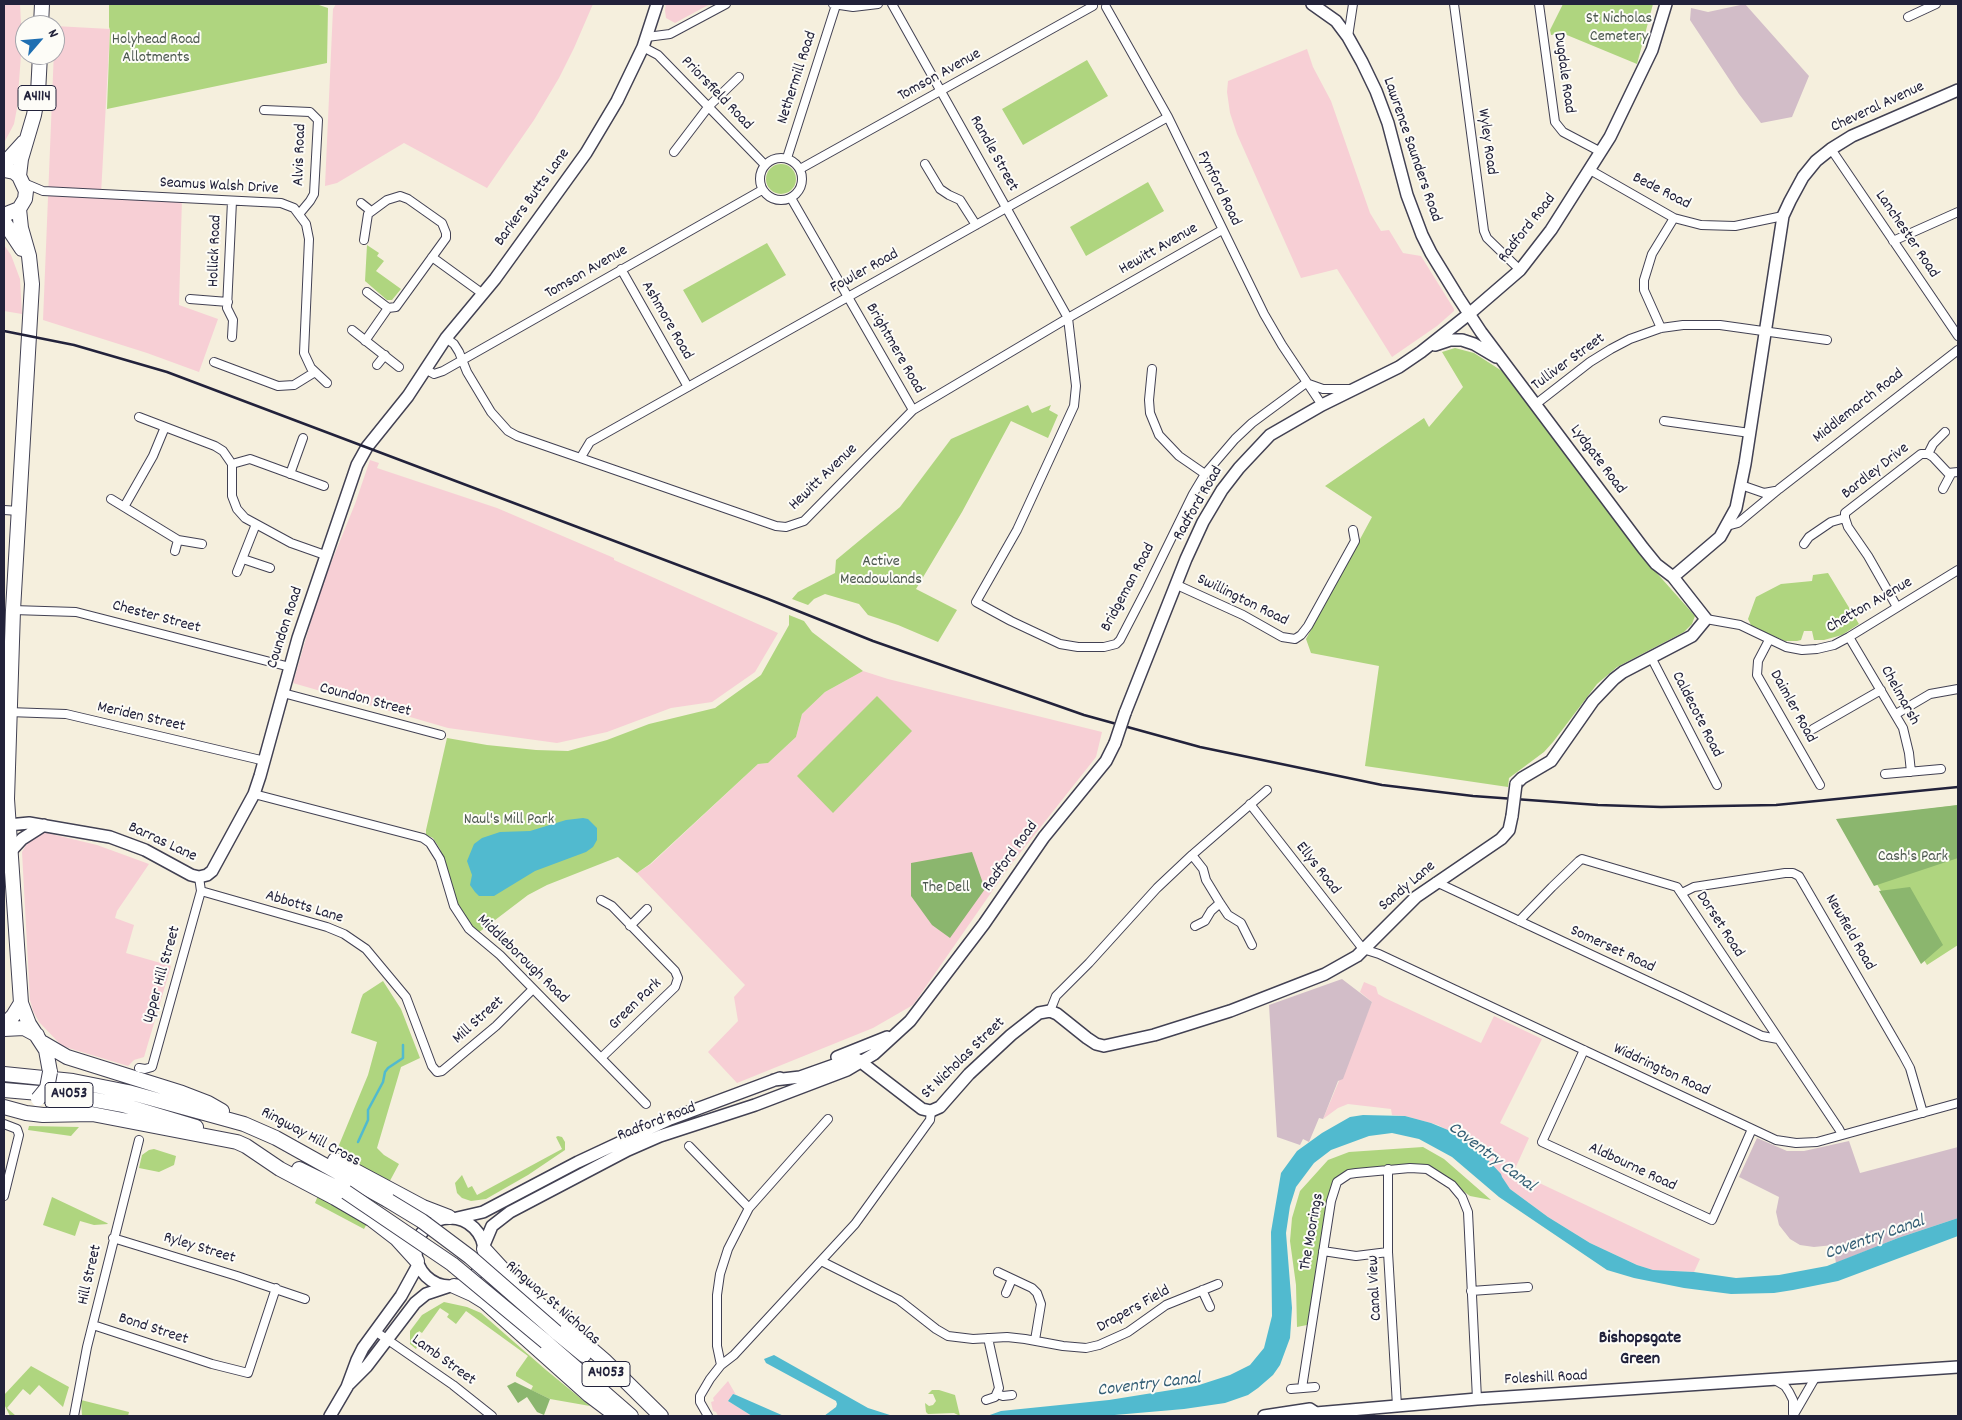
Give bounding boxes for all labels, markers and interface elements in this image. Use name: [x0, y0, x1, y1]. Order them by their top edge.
park label: St Nicholas Cemetery: [1586, 10, 1652, 48]
north arrow: [15, 15, 65, 65]
text: N: [42, 26, 63, 41]
street label: Nethermill Road: [774, 29, 822, 127]
park label: Holyhead Road Allotments: [112, 31, 200, 69]
street label: Dugdale Road: [1548, 31, 1578, 115]
street label: Tomson Avenue: [895, 45, 985, 107]
street label: Priorsfield Road: [676, 53, 756, 135]
street label: Lawrence Saunders Road: [1377, 75, 1445, 225]
street label: Cheveral Avenue: [1828, 78, 1928, 138]
road number: A4114: [18, 86, 56, 110]
street label: Wyley Road: [1472, 108, 1500, 176]
street label: Randle Street: [964, 113, 1022, 195]
street label: Alvis Road: [290, 123, 312, 187]
street label: Barkers Butts Lane: [491, 145, 575, 251]
street label: Fynford Road: [1192, 148, 1244, 230]
street label: Bede Road: [1629, 169, 1693, 215]
street label: Seamus Walsh Drive: [159, 174, 279, 200]
street label: Lanchester Road: [1870, 188, 1942, 282]
street label: Radford Road: [1495, 191, 1561, 267]
street label: Hollick Road: [205, 214, 227, 288]
street label: Hewitt Avenue: [1116, 220, 1202, 280]
street label: Tomson Avenue: [542, 242, 632, 304]
street label: Fowler Road: [828, 245, 902, 299]
street label: Ashmore Road: [636, 278, 696, 364]
street label: Brightmere Road: [860, 300, 928, 398]
street label: Tulliver Street: [1529, 330, 1609, 396]
street label: Middlemarch Road: [1810, 366, 1908, 448]
street label: Lydgate Road: [1565, 422, 1629, 498]
street label: Bardley Drive: [1838, 440, 1914, 504]
street label: Hewitt Avenue: [786, 441, 862, 515]
street label: Radford Road: [1170, 463, 1228, 545]
street label: Bridgeman Road: [1098, 540, 1160, 636]
park label: Active Meadowlands: [840, 553, 922, 591]
street label: Swillington Road: [1193, 571, 1291, 631]
street label: Chetton Avenue: [1824, 574, 1916, 638]
street label: Coundon Road: [264, 585, 308, 671]
street label: Chester Street: [110, 597, 202, 639]
street label: Chelmarsh: [1875, 663, 1923, 729]
street label: Daimler Road: [1764, 667, 1820, 747]
street label: Caldecote Road: [1666, 669, 1726, 761]
street label: Coundon Street: [317, 680, 413, 722]
street label: Meriden Street: [95, 699, 187, 737]
park label: Naul's Mill Park: [464, 811, 554, 831]
street label: Radford Road: [979, 818, 1043, 896]
street label: Barras Lane: [125, 819, 199, 867]
street label: Ellys Road: [1290, 839, 1344, 899]
park label: Cash's Park: [1878, 848, 1948, 868]
street label: Sandy Lane: [1376, 858, 1440, 916]
park label: The Dell: [922, 879, 970, 899]
street label: Abbotts Lane: [263, 887, 345, 929]
street label: Dorset Road: [1691, 888, 1747, 962]
street label: Newfield Road: [1820, 892, 1878, 974]
street label: Middleborough Road: [472, 911, 572, 1009]
street label: Somerset Road: [1567, 922, 1657, 978]
street label: Upper Hill Street: [140, 924, 186, 1026]
street label: Green Park: [605, 975, 667, 1035]
street label: Mill Street: [449, 993, 509, 1049]
street label: St Nicholas Street: [918, 1014, 1010, 1104]
street label: Widdrington Road: [1610, 1040, 1712, 1102]
road number: A4053: [45, 1082, 93, 1108]
street label: Radford Road: [615, 1099, 699, 1147]
street label: Ringway Hill Cross: [257, 1104, 363, 1172]
water label: Coventry Canal: [1443, 1118, 1539, 1198]
street label: Aldbourne Road: [1585, 1139, 1679, 1197]
street label: The Moorings: [1297, 1192, 1329, 1272]
water label: Coventry Canal: [1822, 1212, 1928, 1266]
street label: Ryley Street: [161, 1229, 237, 1269]
street label: Hill Street: [75, 1243, 107, 1307]
street label: Canal View: [1365, 1255, 1387, 1321]
street label: Ringway St Nicholas: [501, 1258, 603, 1350]
street label: Drapers Field: [1094, 1282, 1174, 1338]
street label: Bond Street: [116, 1310, 190, 1350]
district label: Bishopsgate Green: [1599, 1329, 1681, 1372]
street label: Lamb Street: [407, 1331, 479, 1391]
road number: A4053: [582, 1362, 630, 1386]
street label: Foleshill Road: [1504, 1367, 1588, 1391]
water label: Coventry Canal: [1096, 1369, 1202, 1403]

